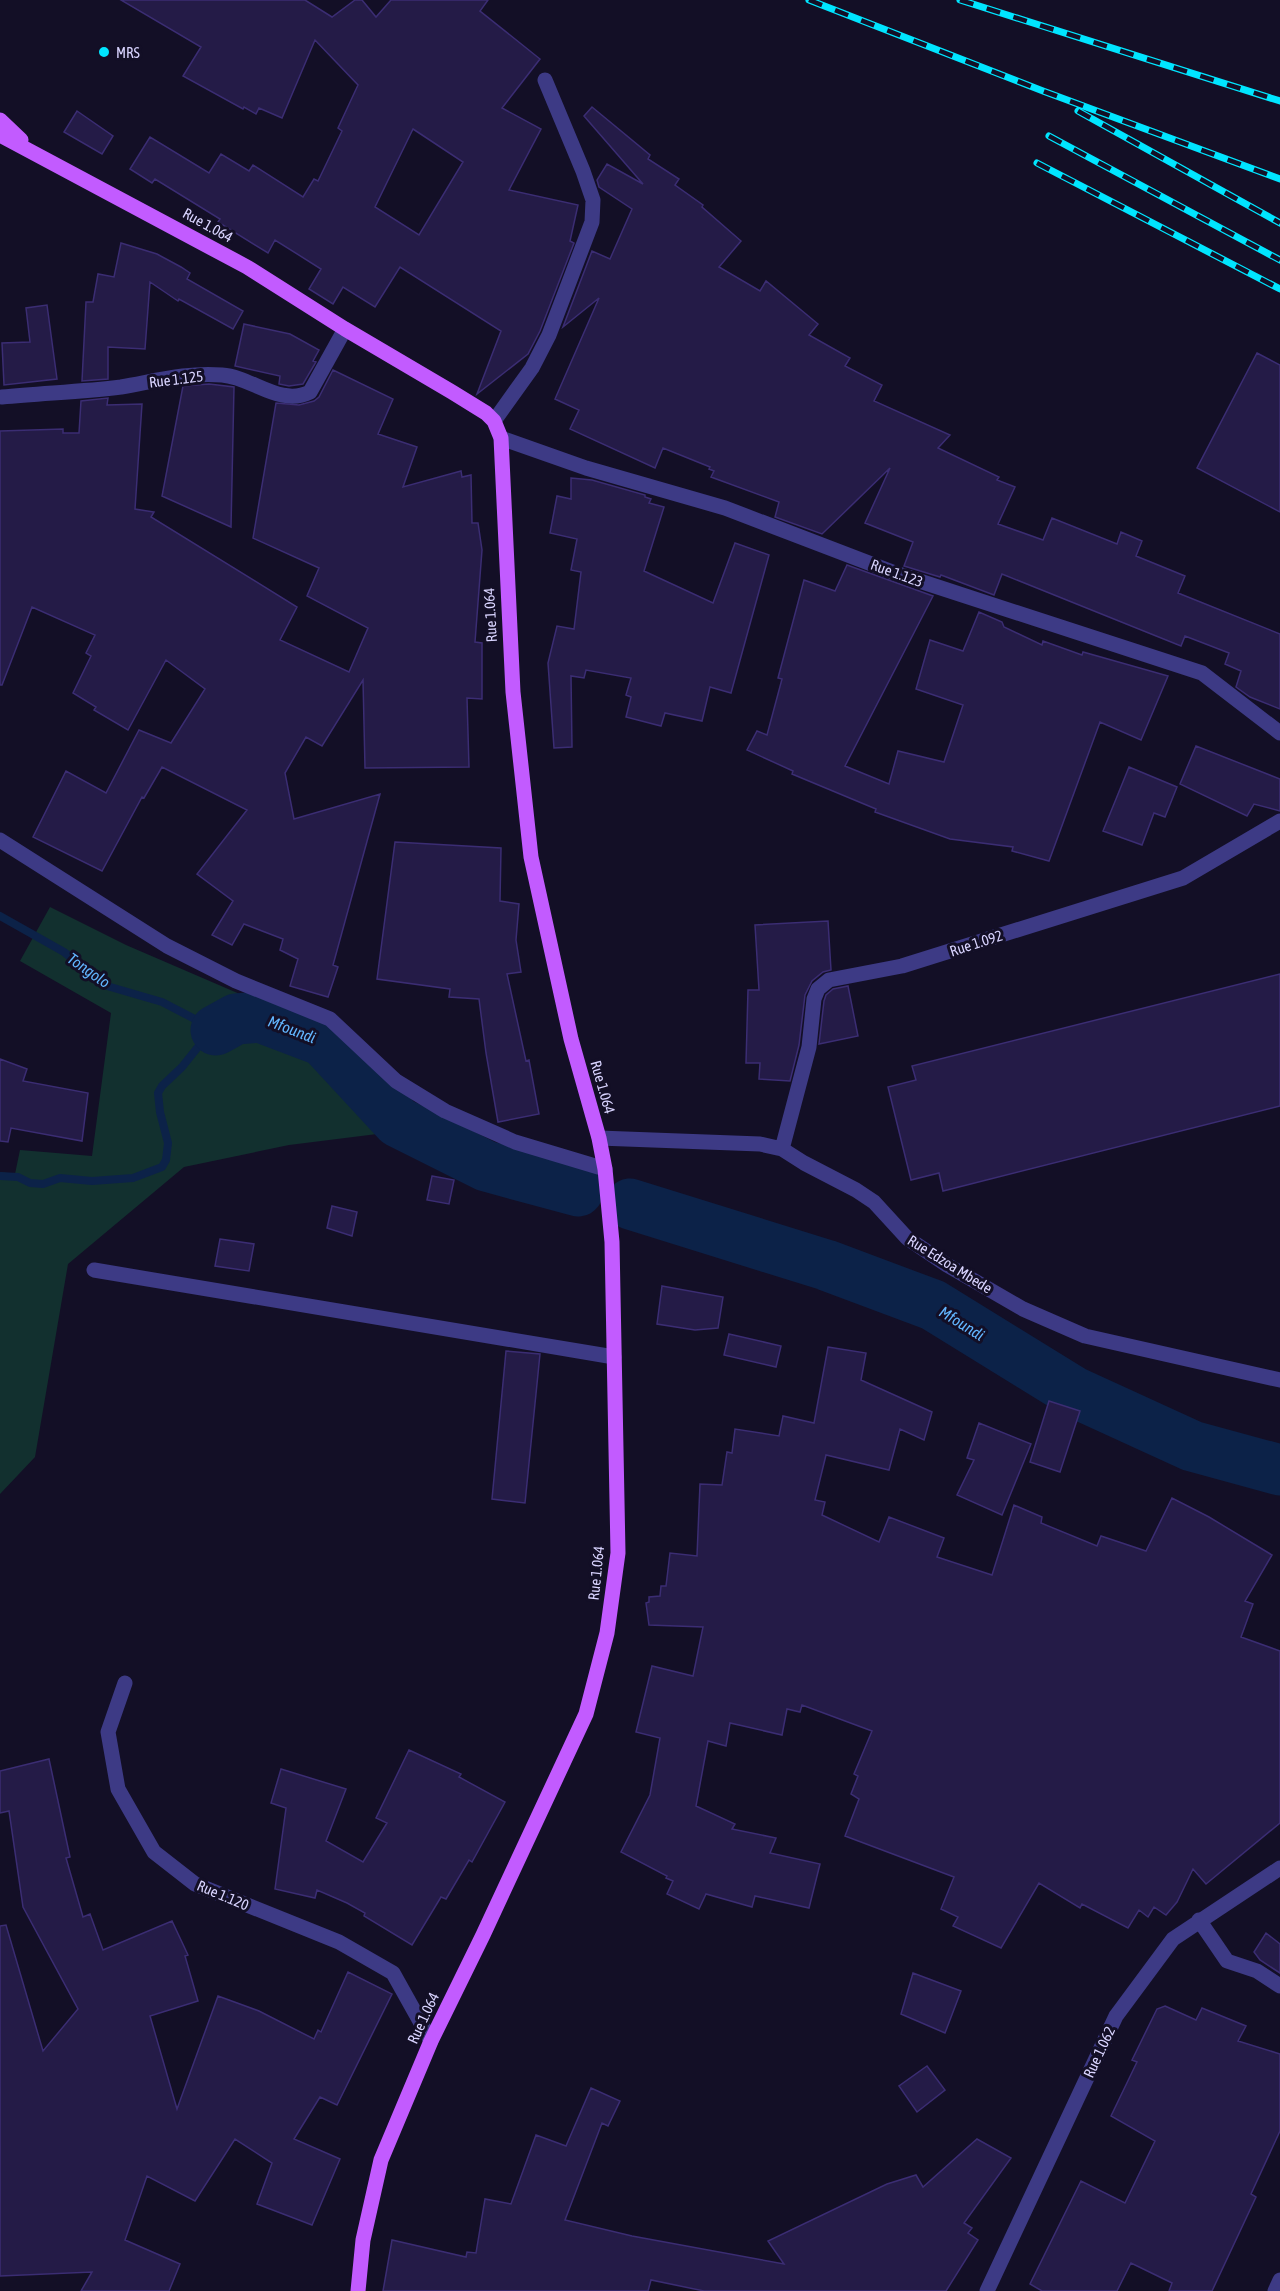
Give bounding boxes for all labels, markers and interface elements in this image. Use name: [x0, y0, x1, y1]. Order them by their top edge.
place label: MRS: [116, 44, 140, 61]
marker: MRS: [97, 45, 111, 59]
street label: Rue 1.064: [180, 204, 236, 246]
street label: Rue 1.125: [148, 367, 204, 391]
street label: Rue 1.123: [868, 556, 926, 590]
street label: Rue 1.064: [480, 587, 500, 643]
street label: Rue 1.092: [947, 926, 1005, 960]
water label: Tongolo: [64, 949, 114, 992]
water label: Mfoundi: [266, 1012, 319, 1046]
street label: Rue 1.064: [587, 1058, 619, 1116]
street label: Rue Edzoa Mbede: [905, 1231, 995, 1297]
water label: Mfoundi: [936, 1302, 988, 1344]
street label: Rue 1.064: [585, 1545, 607, 1601]
street label: Rue 1.120: [195, 1877, 251, 1913]
street label: Rue 1.064: [404, 1990, 442, 2046]
street label: Rue 1.062: [1080, 2024, 1118, 2080]

